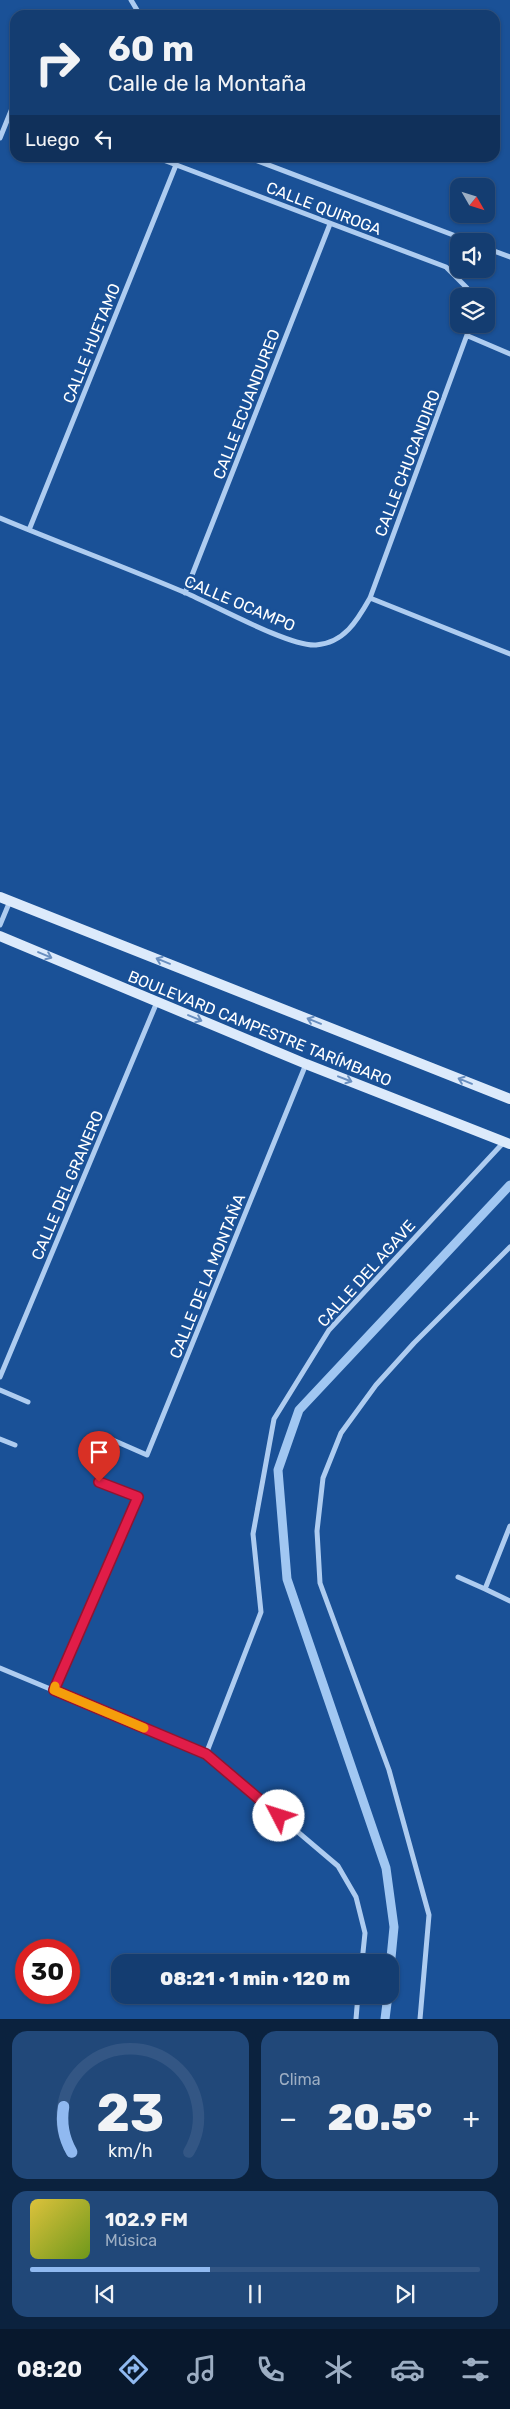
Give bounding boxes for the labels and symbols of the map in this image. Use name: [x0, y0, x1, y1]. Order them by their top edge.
street label: CALLE QUIROGA: [263, 178, 384, 239]
north arrow: [450, 178, 495, 222]
street label: CALLE HUETAMO: [59, 280, 124, 406]
street label: CALLE ECUANDUREO: [209, 326, 284, 482]
street label: CALLE CHUCANDIRO: [371, 387, 444, 539]
street label: CALLE OCAMPO: [181, 572, 298, 635]
one-way arrow: [37, 951, 52, 961]
one-way arrow: [155, 956, 171, 965]
street label: BOULEVARD CAMPESTRE TARÍMBARO: [125, 967, 394, 1090]
one-way arrow: [187, 1013, 202, 1023]
one-way arrow: [307, 1016, 322, 1025]
one-way arrow: [337, 1075, 352, 1085]
one-way arrow: [458, 1076, 473, 1085]
street label: CALLE DEL GRANERO: [27, 1108, 108, 1263]
street label: CALLE DE LA MONTAÑA: [166, 1191, 249, 1361]
street label: CALLE DEL AGAVE: [313, 1216, 419, 1331]
pin: [78, 1431, 120, 1482]
position arrow: [252, 1789, 304, 1841]
speed limit sign: 30: [15, 1939, 80, 2004]

